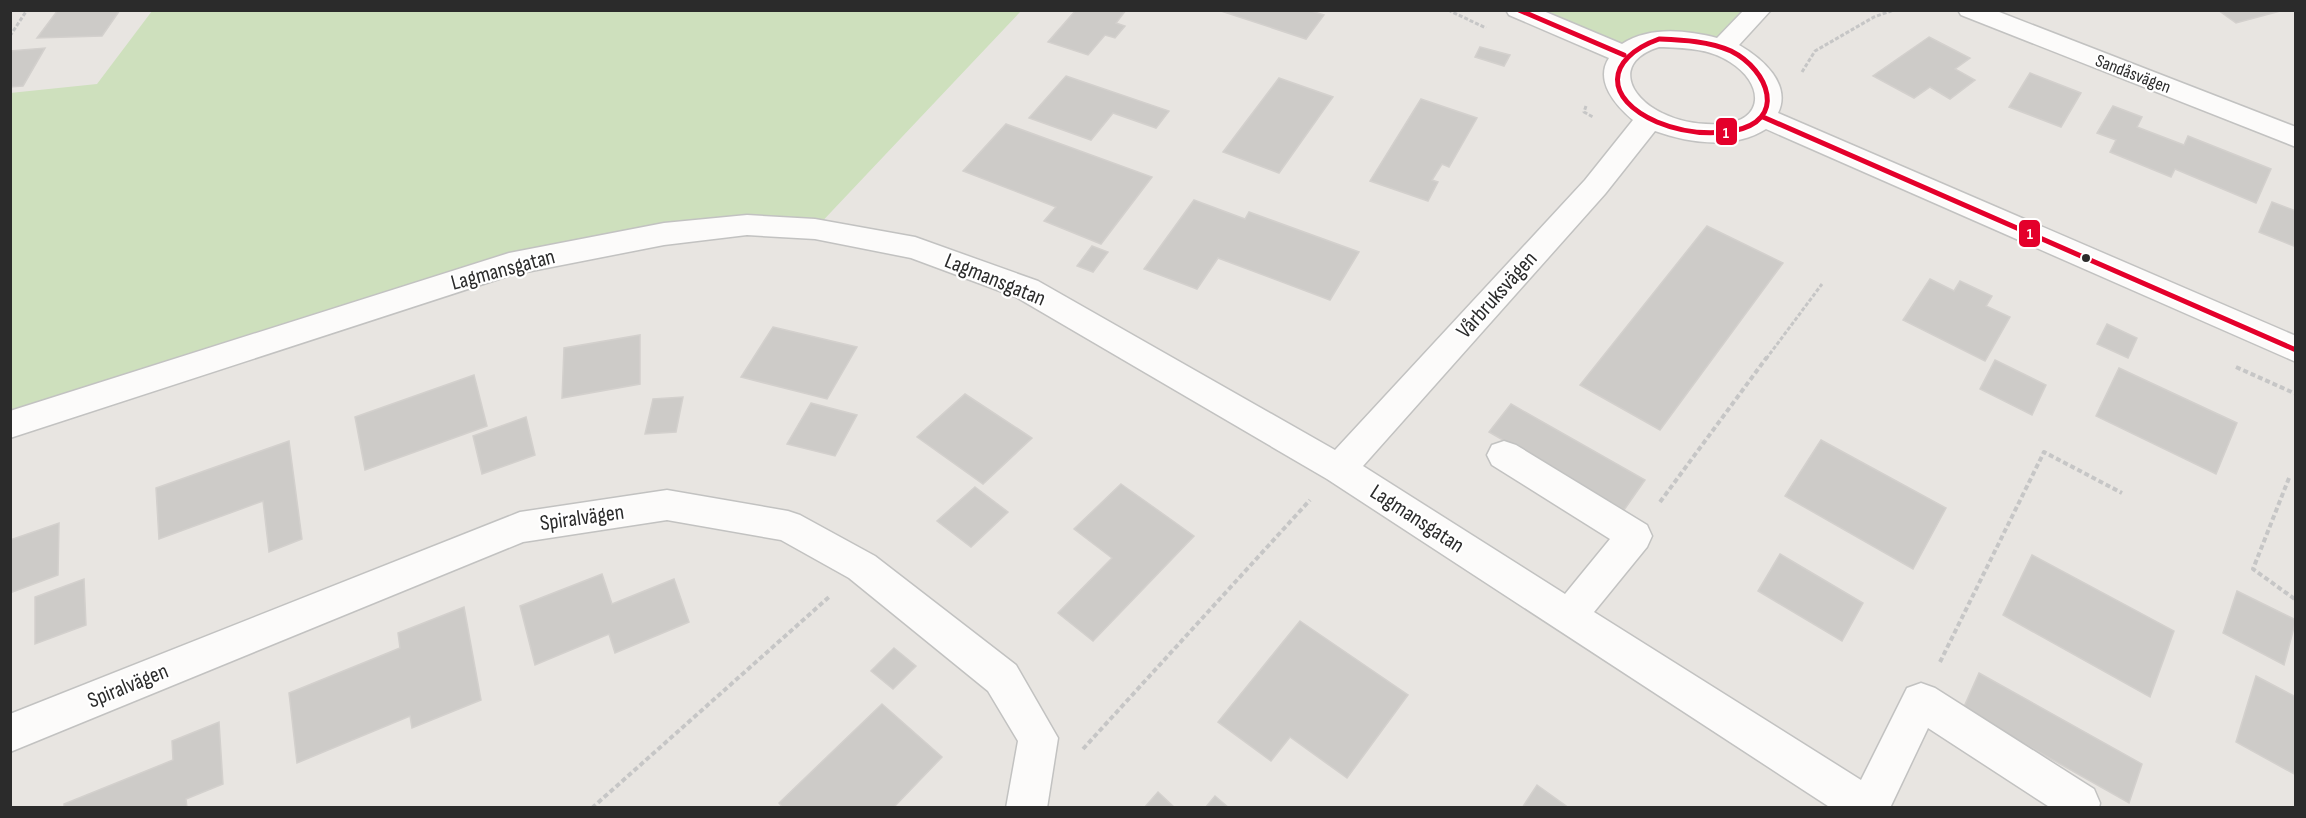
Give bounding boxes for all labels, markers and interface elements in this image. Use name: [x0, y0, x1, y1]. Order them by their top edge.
street label: Sandåsvägen: [2092, 50, 2174, 98]
line badge: 1: [1715, 117, 1738, 146]
text: 1: [1723, 124, 1730, 143]
line badge: 1: [2018, 219, 2041, 248]
text: 1: [2027, 225, 2034, 244]
street label: Lagmansgatan: [448, 243, 558, 297]
street label: Vårbruksvägen: [1451, 246, 1543, 344]
street label: Lagmansgatan: [941, 248, 1049, 312]
unlabelled marker: [2080, 252, 2092, 264]
street label: Lagmansgatan: [1365, 479, 1469, 559]
street label: Spiralvägen: [538, 499, 626, 537]
street label: Spiralvägen: [84, 658, 172, 714]

